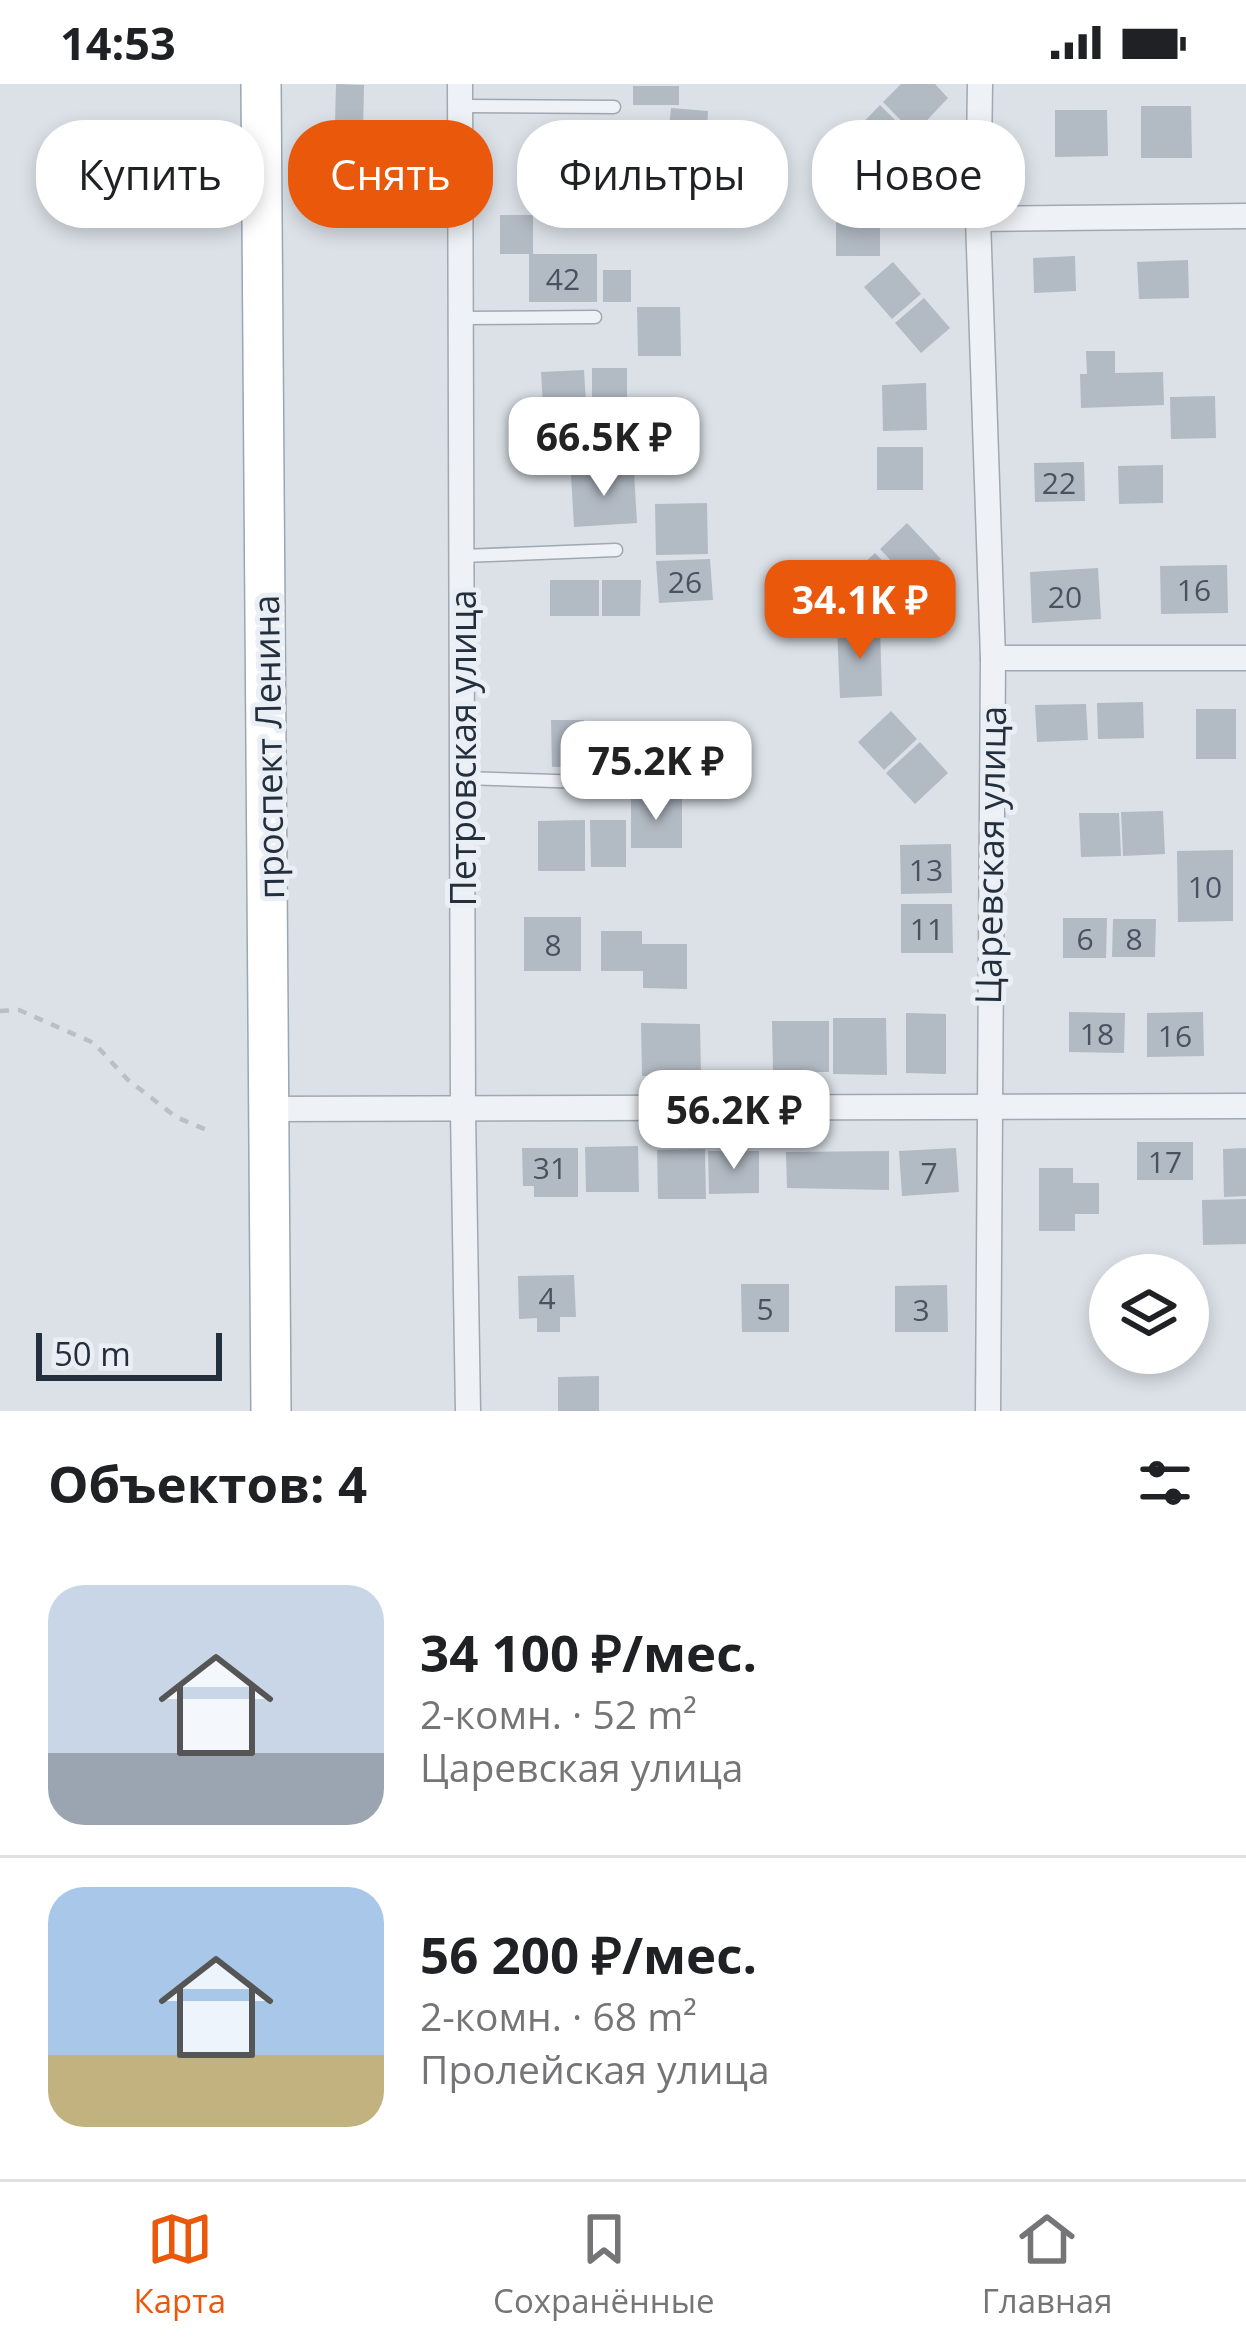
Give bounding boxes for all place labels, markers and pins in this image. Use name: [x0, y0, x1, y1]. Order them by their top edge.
pin: 66.5K ₽: [493, 397, 715, 499]
pin: 34.1K ₽: [749, 560, 971, 662]
pin: 75.2K ₽: [545, 721, 767, 823]
pin: 56.2K ₽: [623, 1070, 845, 1172]

